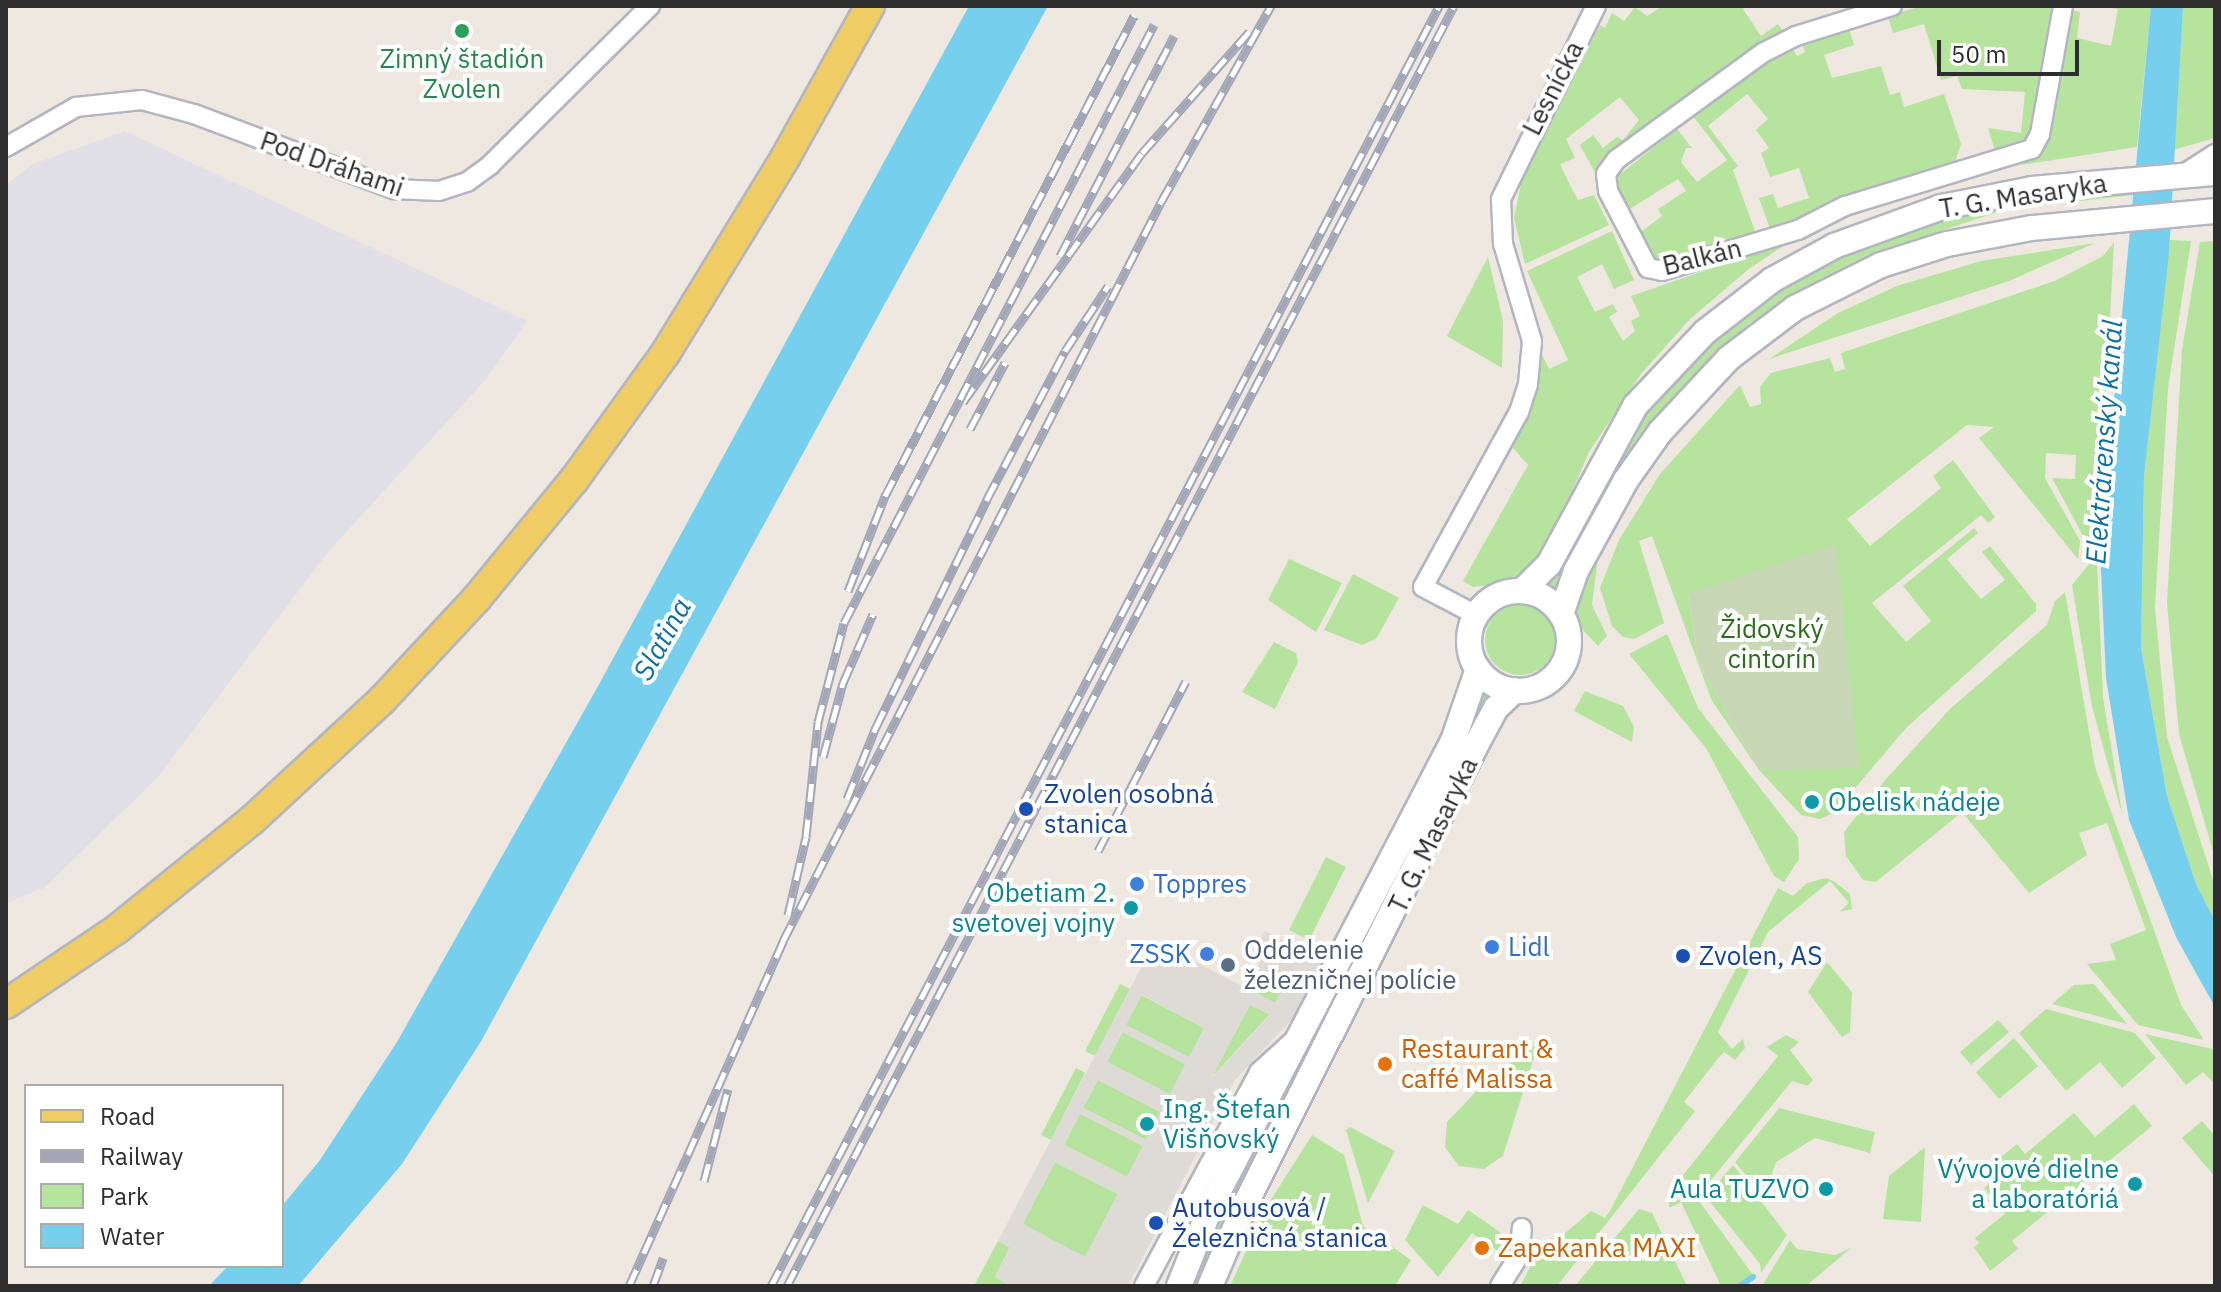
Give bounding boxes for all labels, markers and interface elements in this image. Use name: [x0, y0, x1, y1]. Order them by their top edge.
marker: Zimný štadión Zvolen: [453, 22, 471, 40]
scale bar: [1941, 24, 2083, 74]
street label: Lesnícka: [1516, 36, 1590, 140]
text: 50 m: [1951, 38, 2006, 70]
place label: Zimný štadión Zvolen: [380, 43, 544, 104]
street label: Pod Dráhami: [256, 125, 408, 203]
street label: T. G. Masaryka: [1937, 167, 2109, 225]
street label: Balkán: [1659, 232, 1745, 282]
water label: Elektrárenský kanál: [2079, 319, 2129, 565]
water label: Slatina: [626, 592, 698, 686]
park label: Židovský cintorín: [1720, 613, 1824, 674]
street label: T. G. Masaryka: [1382, 752, 1484, 918]
place label: Zvolen osobná stanica: [1044, 778, 1214, 840]
place label: Obelisk nádeje: [1828, 786, 2001, 818]
marker: Obelisk nádeje: [1803, 793, 1821, 811]
marker: Zvolen osobná stanica: [1015, 798, 1037, 820]
place label: Toppres: [1153, 868, 1247, 900]
marker: Toppres: [1128, 875, 1146, 893]
place label: Obetiam 2. svetovej vojny: [952, 877, 1115, 938]
marker: Obetiam 2. svetovej vojny: [1122, 899, 1140, 917]
place label: Lidl: [1508, 931, 1550, 963]
place label: Oddelenie železničnej polície: [1244, 934, 1456, 996]
place label: ZSSK: [1129, 938, 1191, 970]
marker: Lidl: [1483, 938, 1501, 956]
place label: Zvolen, AS: [1699, 940, 1822, 972]
marker: ZSSK: [1198, 945, 1216, 963]
marker: Zvolen, AS: [1674, 947, 1692, 965]
marker: Oddelenie železničnej polície: [1219, 956, 1237, 974]
place label: Restaurant & caffé Malissa: [1401, 1033, 1553, 1094]
marker: Restaurant & caffé Malissa: [1376, 1055, 1394, 1073]
legend: [24, 1084, 284, 1268]
place label: Ing. Štefan Višňovský: [1163, 1093, 1291, 1154]
text: Road: [100, 1100, 155, 1132]
marker: Ing. Štefan Višňovský: [1138, 1115, 1156, 1133]
text: Railway: [100, 1140, 183, 1172]
place label: Vývojové dielne a laboratóriá: [1937, 1153, 2119, 1214]
place label: Aula TUZVO: [1670, 1173, 1810, 1205]
marker: Vývojové dielne a laboratóriá: [2126, 1175, 2144, 1193]
text: Park: [100, 1180, 149, 1212]
marker: Aula TUZVO: [1817, 1180, 1835, 1198]
place label: Autobusová / Železničná stanica: [1172, 1192, 1387, 1254]
marker: Autobusová / Železničná stanica: [1147, 1214, 1165, 1232]
text: Water: [100, 1220, 164, 1252]
place label: Zapekanka MAXI: [1498, 1232, 1696, 1264]
marker: Zapekanka MAXI: [1473, 1239, 1491, 1257]

